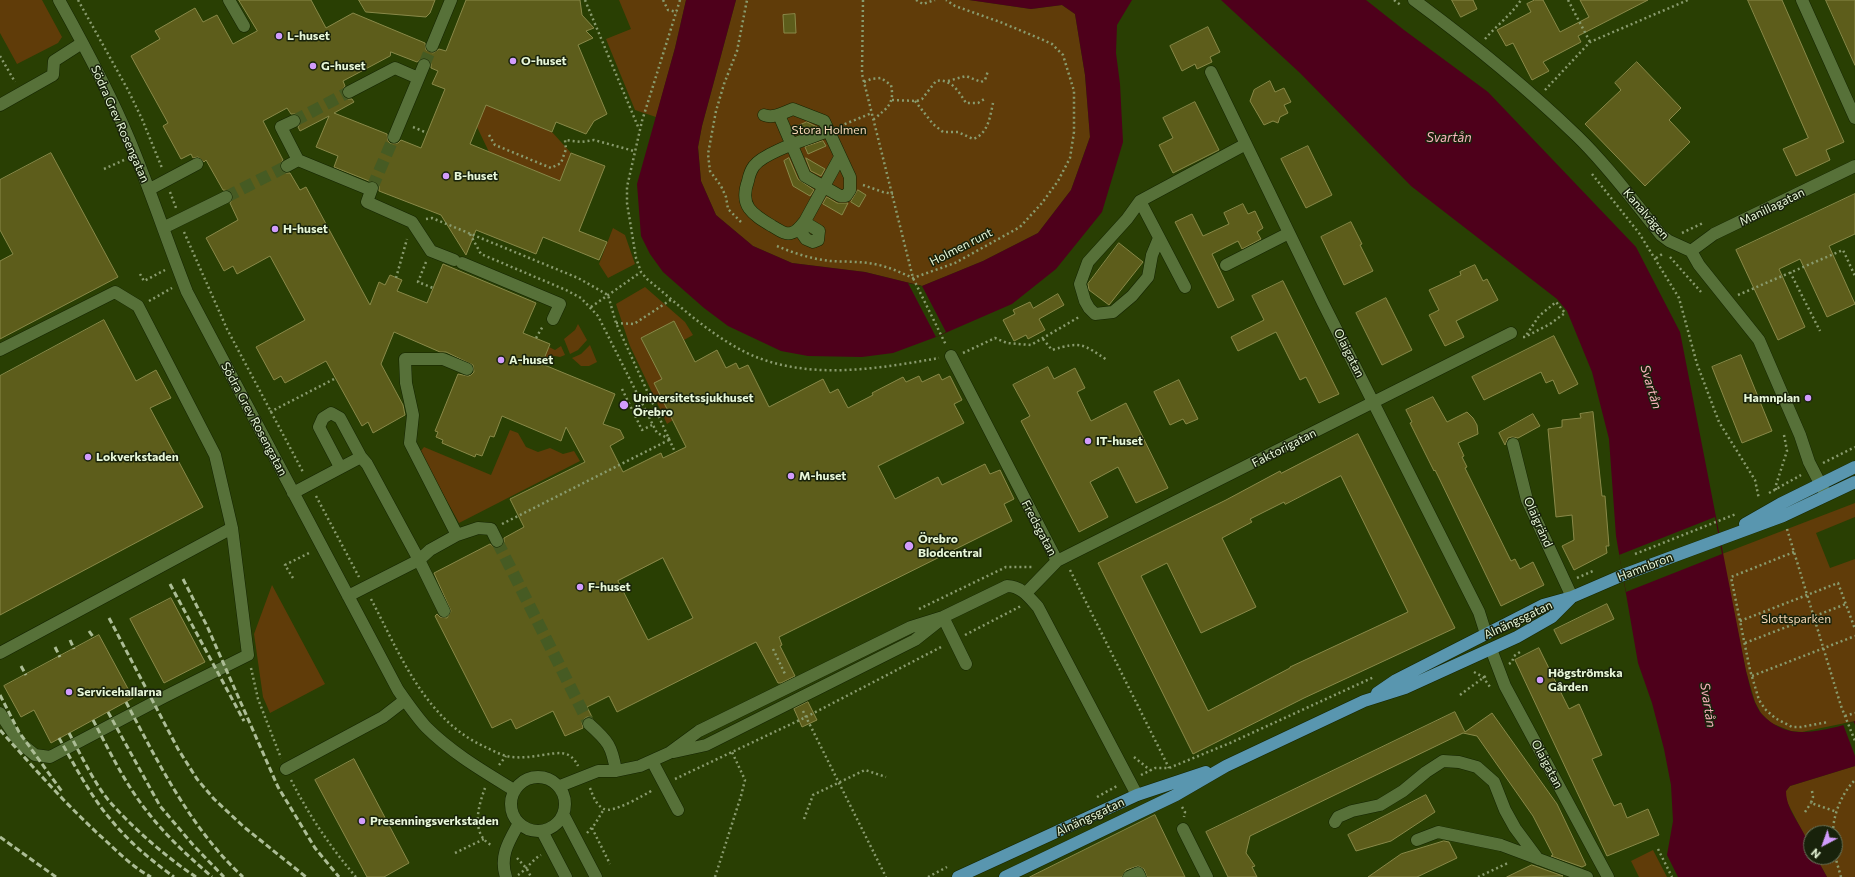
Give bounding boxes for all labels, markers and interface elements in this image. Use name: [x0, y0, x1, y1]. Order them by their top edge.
place label: L-huset: [287, 29, 330, 43]
marker: L-huset: [274, 31, 284, 41]
place label: O-huset: [521, 54, 567, 68]
marker: O-huset: [508, 56, 518, 66]
place label: G-huset: [321, 59, 366, 73]
marker: G-huset: [308, 61, 318, 71]
street label: Södra Grev Rosengatan: [88, 63, 152, 185]
park label: Stora Holmen: [791, 123, 867, 137]
water label: Svartån: [1426, 130, 1472, 146]
place label: B-huset: [454, 169, 498, 183]
marker: B-huset: [441, 171, 451, 181]
street label: Manillagatan: [1737, 185, 1807, 229]
street label: Kanalvägen: [1620, 186, 1672, 242]
place label: H-huset: [283, 222, 328, 236]
marker: H-huset: [270, 224, 280, 234]
street label: Holmen runt: [927, 225, 995, 269]
street label: Olaigatan: [1331, 326, 1367, 380]
place label: A-huset: [509, 353, 553, 367]
marker: A-huset: [496, 355, 506, 365]
street label: Södra Grev Rosengatan: [218, 360, 290, 478]
water label: Svartån: [1637, 363, 1665, 411]
place label: Universitetssjukhuset Örebro: [633, 391, 754, 419]
place label: Hamnplan: [1744, 391, 1800, 405]
marker: Hamnplan: [1803, 393, 1813, 403]
marker: Universitetssjukhuset Örebro: [618, 399, 630, 411]
street label: Faktorigatan: [1250, 426, 1318, 470]
place label: IT-huset: [1096, 434, 1143, 448]
marker: IT-huset: [1083, 436, 1093, 446]
place label: Lokverkstaden: [96, 450, 179, 464]
marker: Lokverkstaden: [83, 452, 93, 462]
place label: M-huset: [799, 469, 846, 483]
marker: M-huset: [786, 471, 796, 481]
street label: Olaigränd: [1521, 495, 1555, 549]
street label: Fredsgatan: [1018, 498, 1060, 558]
place label: Örebro Blodcentral: [918, 532, 982, 560]
marker: Örebro Blodcentral: [903, 540, 915, 552]
street label: Hamnbron: [1615, 550, 1675, 584]
place label: F-huset: [588, 580, 631, 594]
marker: F-huset: [575, 582, 585, 592]
street label: Alnängsgatan: [1481, 598, 1555, 642]
park label: Slottsparken: [1761, 612, 1831, 626]
place label: Högströmska Gården: [1548, 666, 1623, 694]
marker: Högströmska Gården: [1535, 675, 1545, 685]
water label: Svartån: [1697, 681, 1719, 729]
place label: Servicehallarna: [77, 685, 162, 699]
marker: Servicehallarna: [64, 687, 74, 697]
street label: Olaigatan: [1528, 737, 1566, 791]
street label: Alnängsgatan: [1053, 795, 1127, 839]
place label: Presenningsverkstaden: [370, 814, 499, 828]
marker: Presenningsverkstaden: [357, 816, 367, 826]
north arrow: [1803, 825, 1843, 865]
text: N: [1808, 846, 1823, 861]

